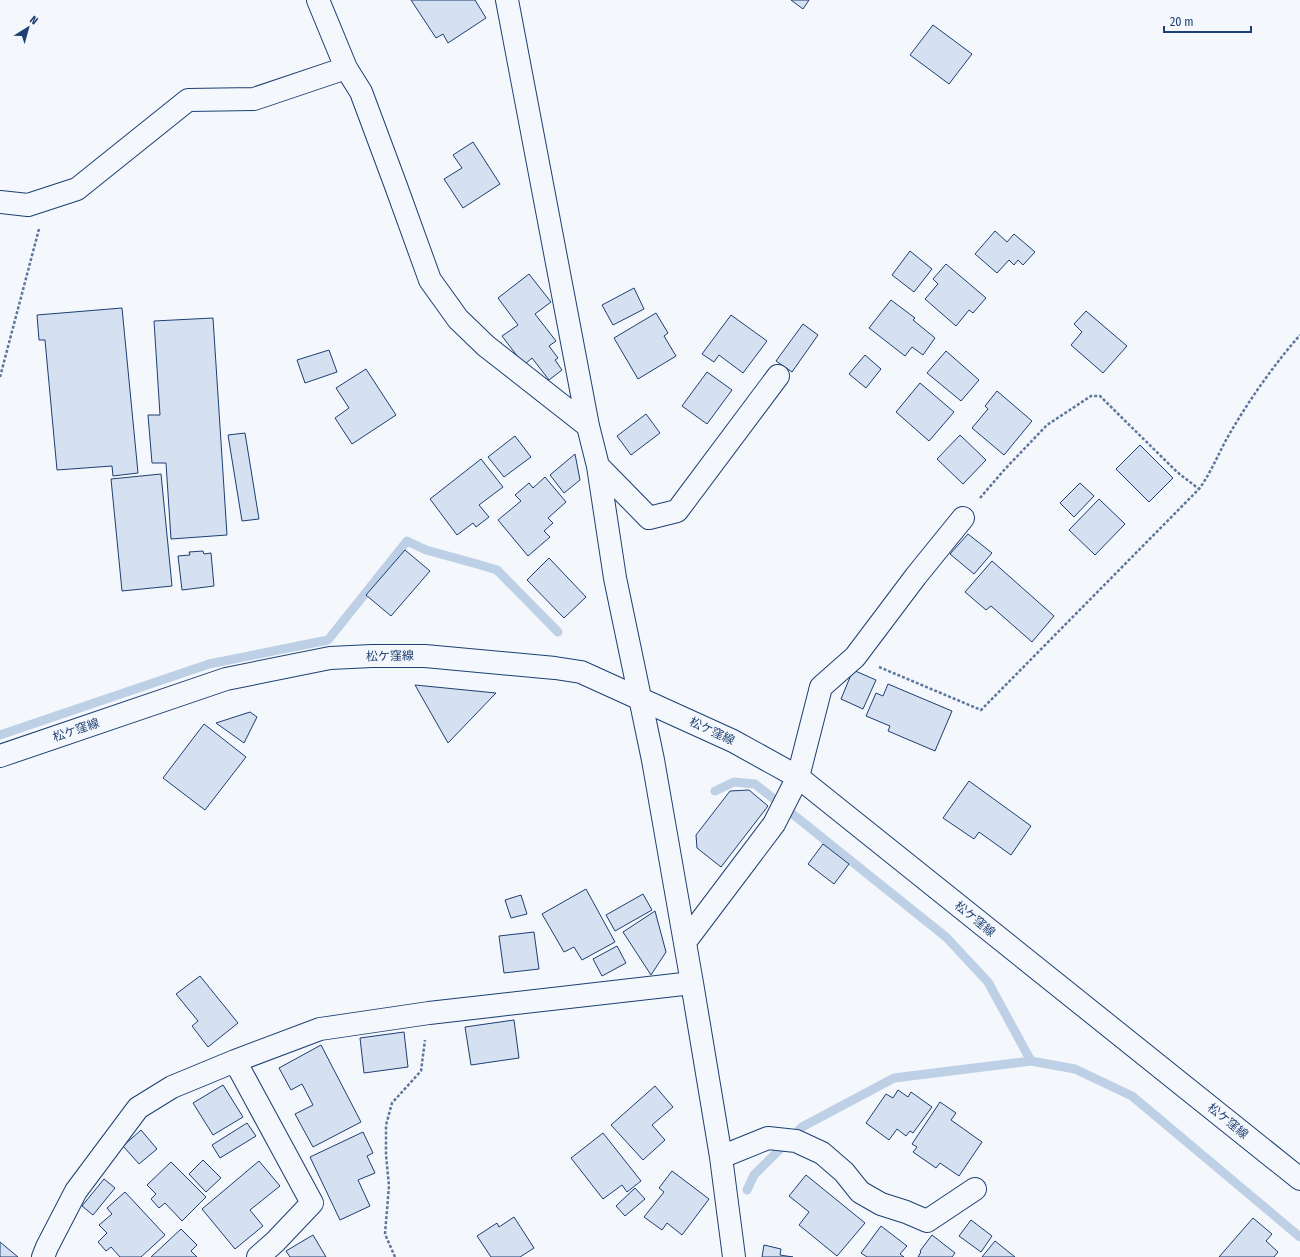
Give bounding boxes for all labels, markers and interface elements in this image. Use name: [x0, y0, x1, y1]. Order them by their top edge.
north arrow: [8, 8, 48, 48]
scale bar: [1164, 8, 1251, 34]
text: N: [27, 13, 40, 28]
text: 20 m: [1170, 15, 1194, 29]
street label: 松ケ窪線: [366, 649, 414, 663]
street label: 松ケ窪線: [687, 715, 737, 747]
street label: 松ケ窪線: [51, 716, 101, 744]
street label: 松ケ窪線: [952, 898, 998, 940]
street label: 松ケ窪線: [1205, 1100, 1251, 1142]

